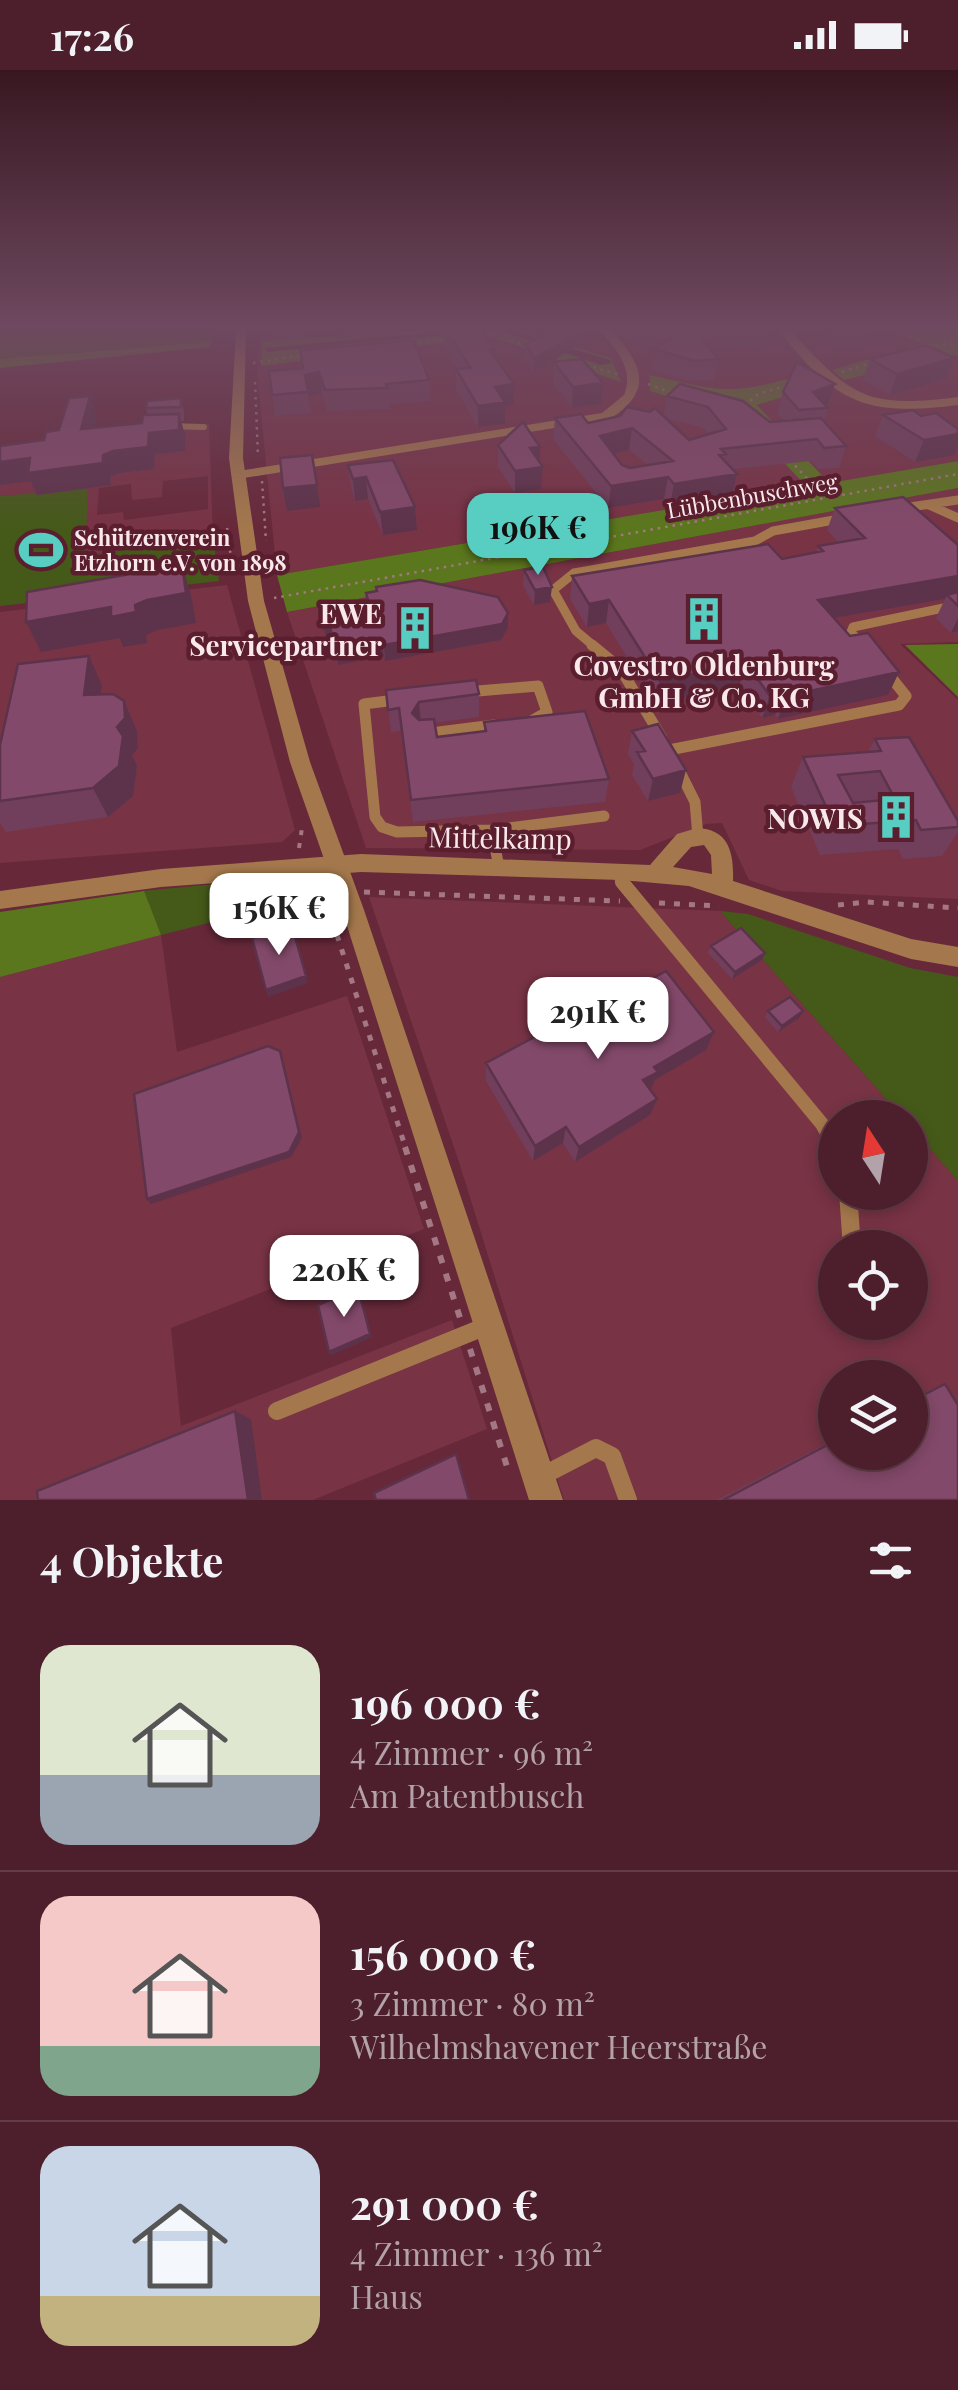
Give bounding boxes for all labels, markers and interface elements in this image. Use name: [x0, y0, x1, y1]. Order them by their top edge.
text: 17:26: [50, 10, 134, 61]
street label: Lübbenbuschweg: [664, 465, 840, 525]
pin: 196K €: [457, 493, 619, 578]
text: 196K €: [489, 504, 587, 547]
place label: Schützenverein Etzhorn e.V. von 1898: [74, 522, 287, 577]
sports icon: Schützenverein Etzhorn e.V. von 1898: [17, 526, 65, 574]
place label: EWE Servicepartner: [189, 594, 382, 663]
building icon: Covestro Oldenburg GmbH & Co. KG: [680, 595, 728, 643]
building icon: EWE Servicepartner: [391, 604, 439, 652]
place label: Covestro Oldenburg GmbH & Co. KG: [573, 646, 835, 715]
building icon: NOWIS: [872, 793, 920, 841]
place label: NOWIS: [767, 799, 863, 836]
street label: Mittelkamp: [428, 817, 572, 857]
pin: 156K €: [198, 873, 360, 958]
text: 156K €: [232, 884, 326, 927]
pin: 291K €: [517, 977, 679, 1062]
text: 291K €: [549, 988, 647, 1031]
north arrow: [818, 1100, 928, 1210]
map controls: [818, 1100, 928, 1470]
button: locate: [818, 1230, 928, 1340]
pin: 220K €: [263, 1235, 425, 1320]
text: 220K €: [292, 1246, 396, 1289]
button: layers: [818, 1360, 928, 1470]
text: 4 Objekte: [40, 1532, 223, 1588]
icon: filters: [863, 1533, 918, 1588]
text: 196 000 €: [350, 1674, 541, 1730]
icon: home: [120, 1685, 240, 1805]
text: 4 Zimmer · 96 m²: [350, 1730, 593, 1773]
text: Am Patentbusch: [350, 1773, 584, 1816]
text: 156 000 €: [350, 1925, 536, 1981]
icon: home: [120, 1936, 240, 2056]
text: 3 Zimmer · 80 m²: [350, 1981, 595, 2024]
text: Wilhelmshavener Heerstraße: [350, 2024, 768, 2067]
text: 291 000 €: [350, 2175, 539, 2231]
icon: home: [120, 2186, 240, 2306]
text: 4 Zimmer · 136 m²: [350, 2231, 603, 2274]
text: Haus: [350, 2274, 423, 2317]

